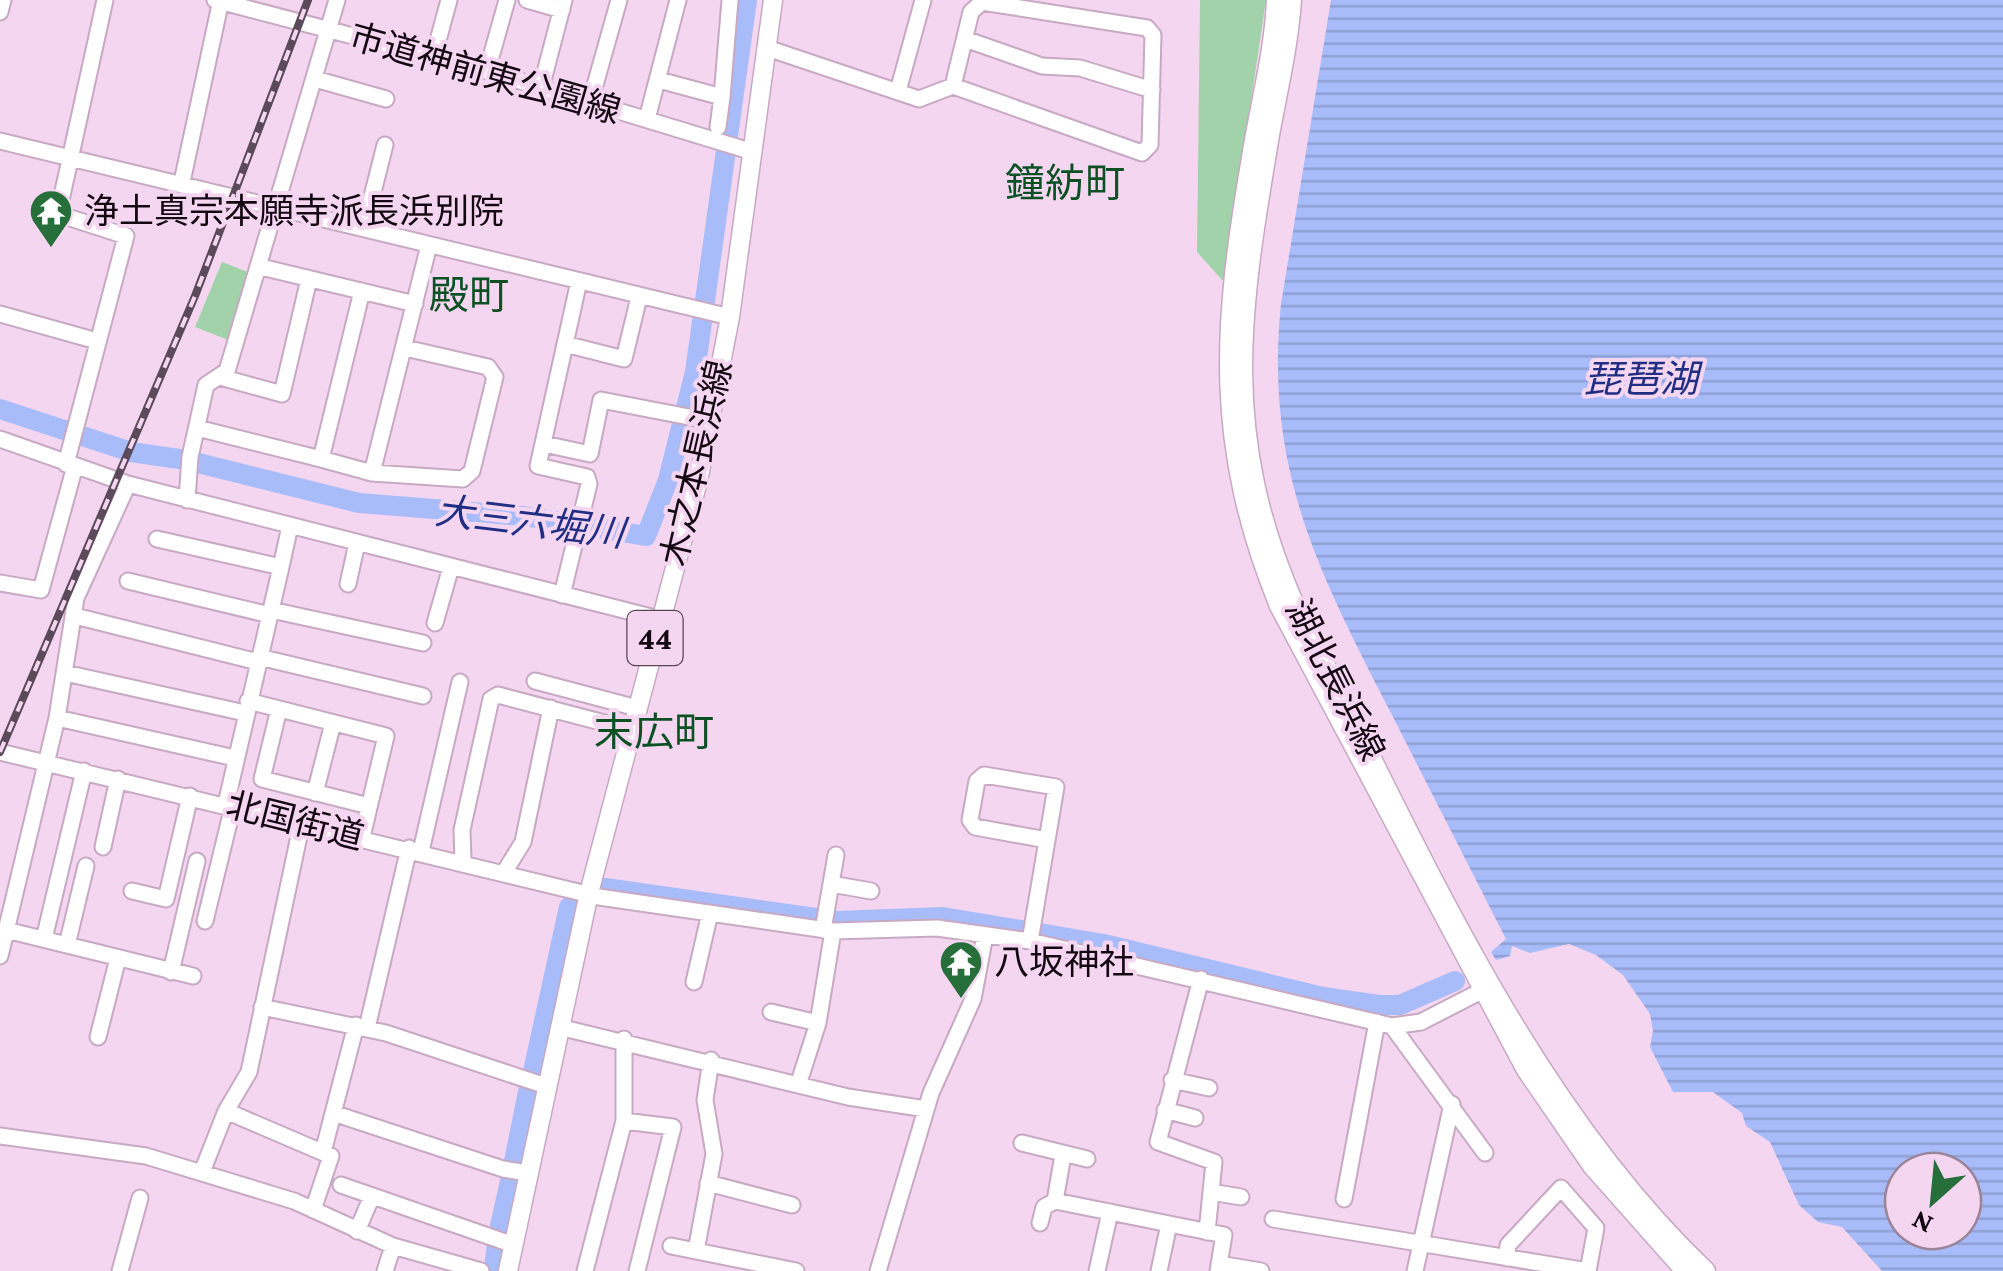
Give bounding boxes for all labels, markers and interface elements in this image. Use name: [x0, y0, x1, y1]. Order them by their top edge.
street label: 市道神前東公園線: [345, 17, 625, 131]
district label: 鐘紡町: [1005, 161, 1125, 206]
temple icon: 浄土真宗本願寺派長浜別院: [28, 188, 74, 249]
place label: 浄土真宗本願寺派長浜別院: [84, 192, 504, 231]
district label: 殿町: [429, 273, 509, 318]
street label: 木之本長浜線: [654, 356, 740, 570]
water label: 琵琶湖: [1584, 358, 1703, 400]
water label: 大三六堀川: [433, 490, 631, 555]
street label: 湖北長浜線: [1278, 593, 1392, 767]
road number: 44: [628, 611, 682, 665]
district label: 末広町: [594, 710, 714, 755]
street label: 北国街道: [222, 785, 368, 857]
temple icon: 八坂神社: [938, 939, 984, 1000]
place label: 八坂神社: [994, 943, 1134, 982]
north arrow: [1883, 1151, 1983, 1251]
text: N: [1906, 1205, 1937, 1241]

